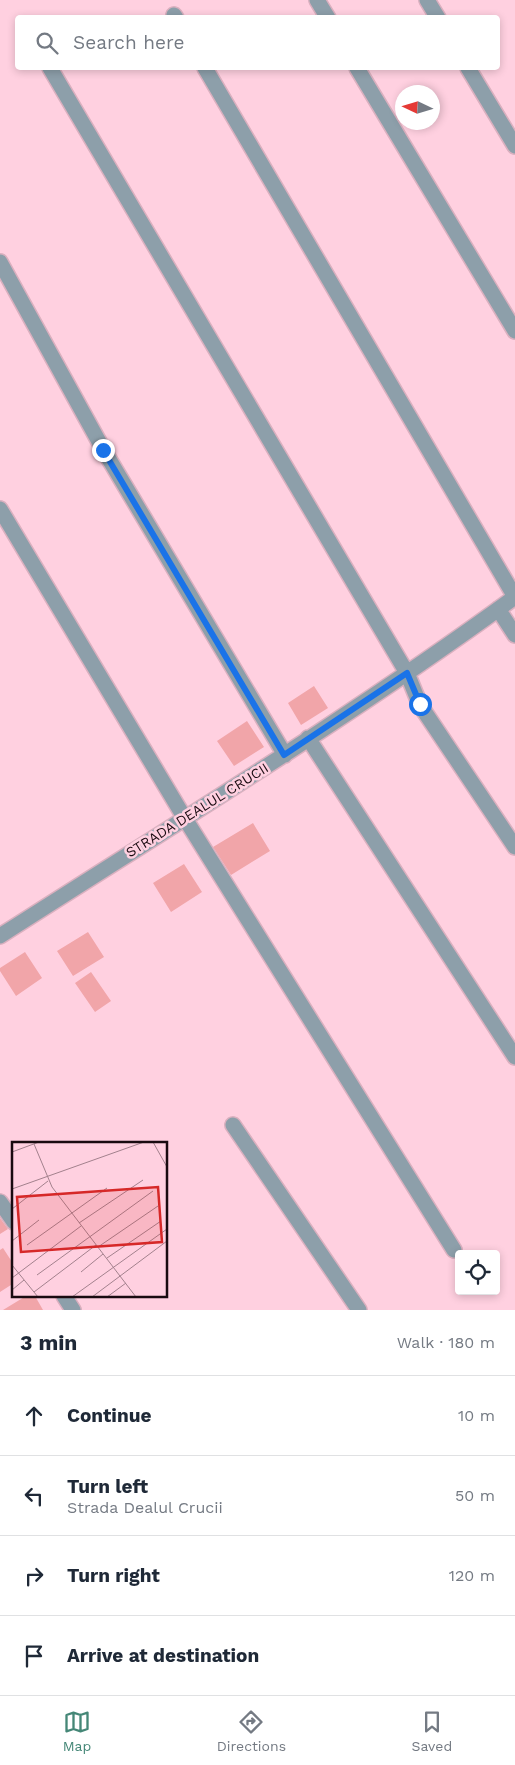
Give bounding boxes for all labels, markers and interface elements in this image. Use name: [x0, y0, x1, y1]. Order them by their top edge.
search box: [15, 15, 500, 70]
icon: search: [33, 29, 61, 57]
text: Search here: [73, 31, 184, 54]
north arrow: [395, 85, 440, 130]
route end: [92, 439, 115, 462]
route start: [409, 693, 432, 716]
street label: STRADA DEALUL CRUCII: [123, 760, 271, 860]
inset map: [12, 1142, 168, 1298]
map controls: [455, 1250, 500, 1295]
button: locate: [455, 1250, 500, 1295]
text: 3 min: [20, 1330, 77, 1355]
text: Walk · 180 m: [397, 1333, 495, 1352]
icon: ahead: [20, 1402, 48, 1430]
text: Continue: [67, 1404, 151, 1427]
text: 10 m: [458, 1406, 495, 1425]
text: Turn left: [67, 1475, 148, 1498]
icon: left: [20, 1482, 48, 1510]
text: 50 m: [455, 1486, 495, 1505]
text: Strada Dealul Crucii: [67, 1498, 223, 1517]
icon: right: [20, 1562, 48, 1590]
text: Turn right: [67, 1564, 160, 1587]
text: 120 m: [449, 1566, 495, 1585]
icon: arrive: [20, 1642, 48, 1670]
text: Arrive at destination: [67, 1644, 259, 1667]
tab: Map: [63, 1708, 91, 1754]
tab: Directions: [217, 1708, 286, 1754]
tab: Saved: [412, 1708, 452, 1754]

